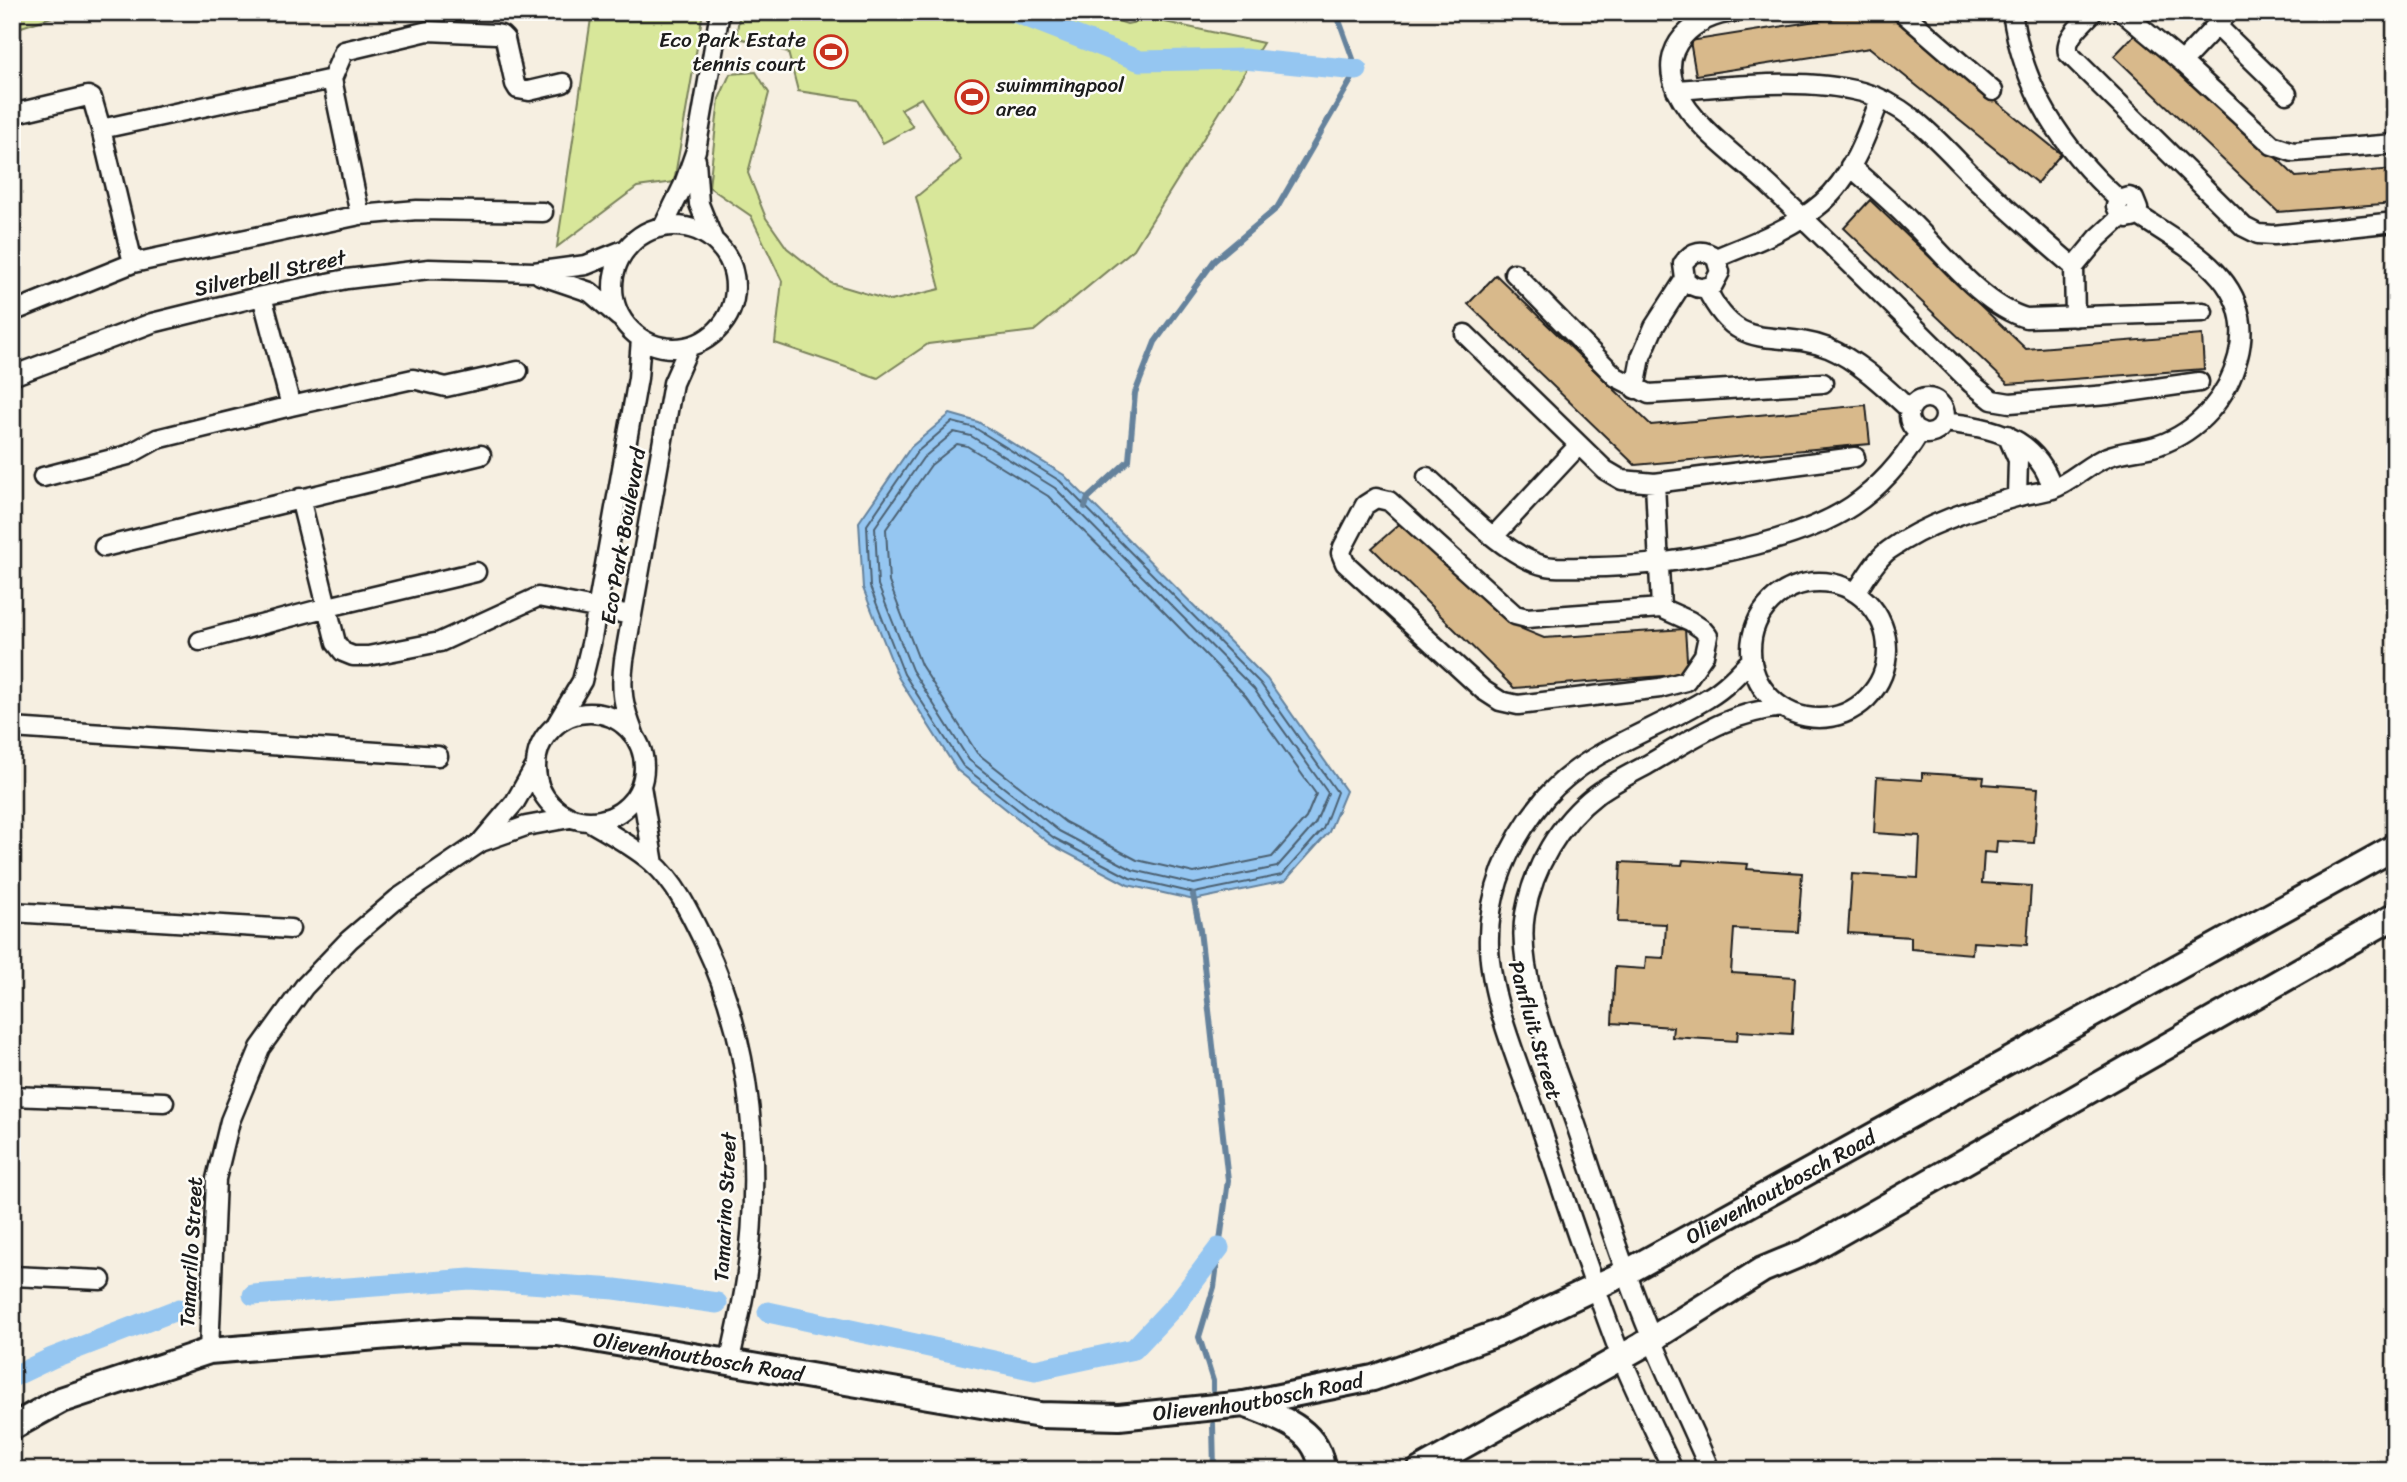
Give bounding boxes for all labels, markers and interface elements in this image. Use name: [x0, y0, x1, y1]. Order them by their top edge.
place label: Eco Park Estate tennis court: [659, 21, 806, 83]
sports icon: Eco Park Estate tennis court: [812, 33, 850, 71]
place label: swimmingpool area: [995, 66, 1125, 128]
sports icon: swimmingpool area: [953, 78, 991, 116]
street label: Silverbell Street: [191, 238, 351, 308]
street label: Eco Park Boulevard: [589, 443, 658, 627]
street label: Panfluit Street: [1497, 956, 1573, 1104]
street label: Olievenhoutbosch Road: [1678, 1118, 1885, 1255]
street label: Tamarino Street: [702, 1130, 748, 1283]
street label: Tamarillo Street: [168, 1176, 214, 1328]
street label: Olievenhoutbosch Road: [590, 1320, 808, 1394]
street label: Olievenhoutbosch Road: [1151, 1361, 1368, 1432]

